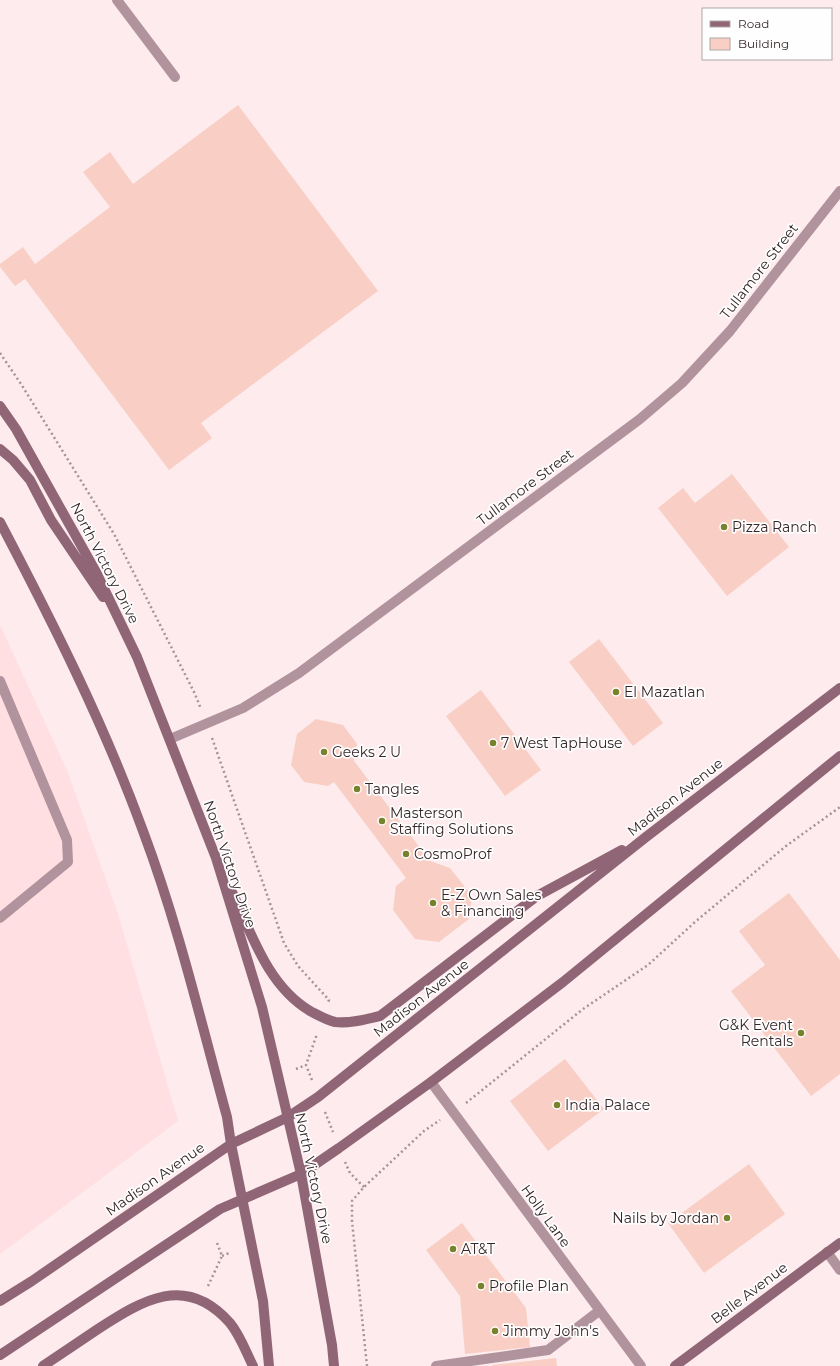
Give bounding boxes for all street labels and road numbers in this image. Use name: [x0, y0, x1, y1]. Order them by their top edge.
street label: Tullamore Street: [716, 219, 802, 322]
street label: Tullamore Street: [473, 445, 577, 529]
street label: North Victory Drive: [67, 499, 143, 627]
street label: Madison Avenue: [624, 754, 726, 840]
street label: North Victory Drive: [200, 798, 260, 930]
street label: Madison Avenue: [370, 955, 472, 1041]
street label: North Victory Drive: [291, 1111, 337, 1245]
street label: Madison Avenue: [102, 1138, 208, 1220]
street label: Holly Lane: [517, 1181, 575, 1251]
street label: Belle Avenue: [707, 1258, 791, 1328]

